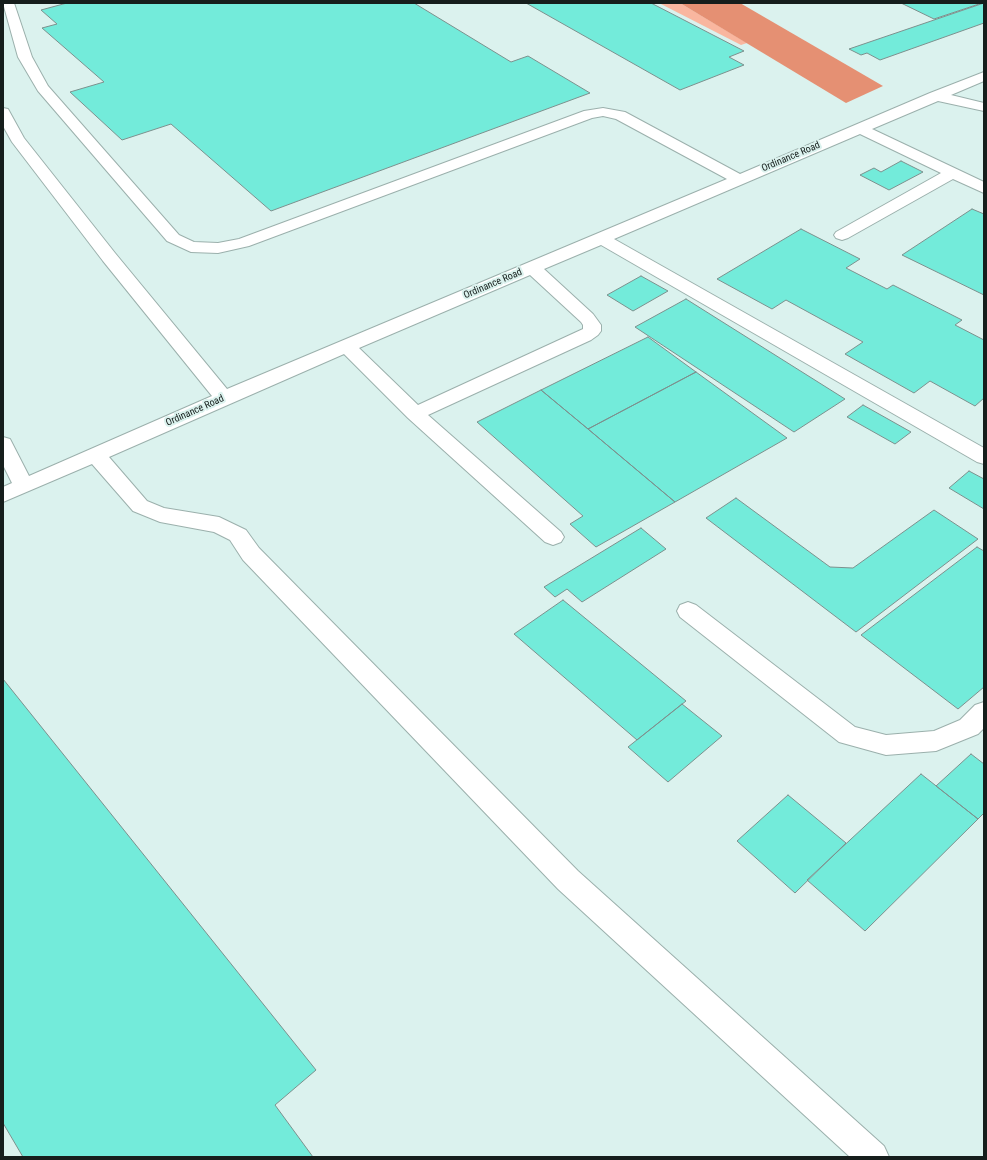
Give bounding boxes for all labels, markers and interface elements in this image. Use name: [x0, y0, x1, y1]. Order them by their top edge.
street label: Ordinance Road: [760, 139, 822, 175]
street label: Ordinance Road: [462, 266, 524, 302]
street label: Ordinance Road: [164, 393, 226, 429]

